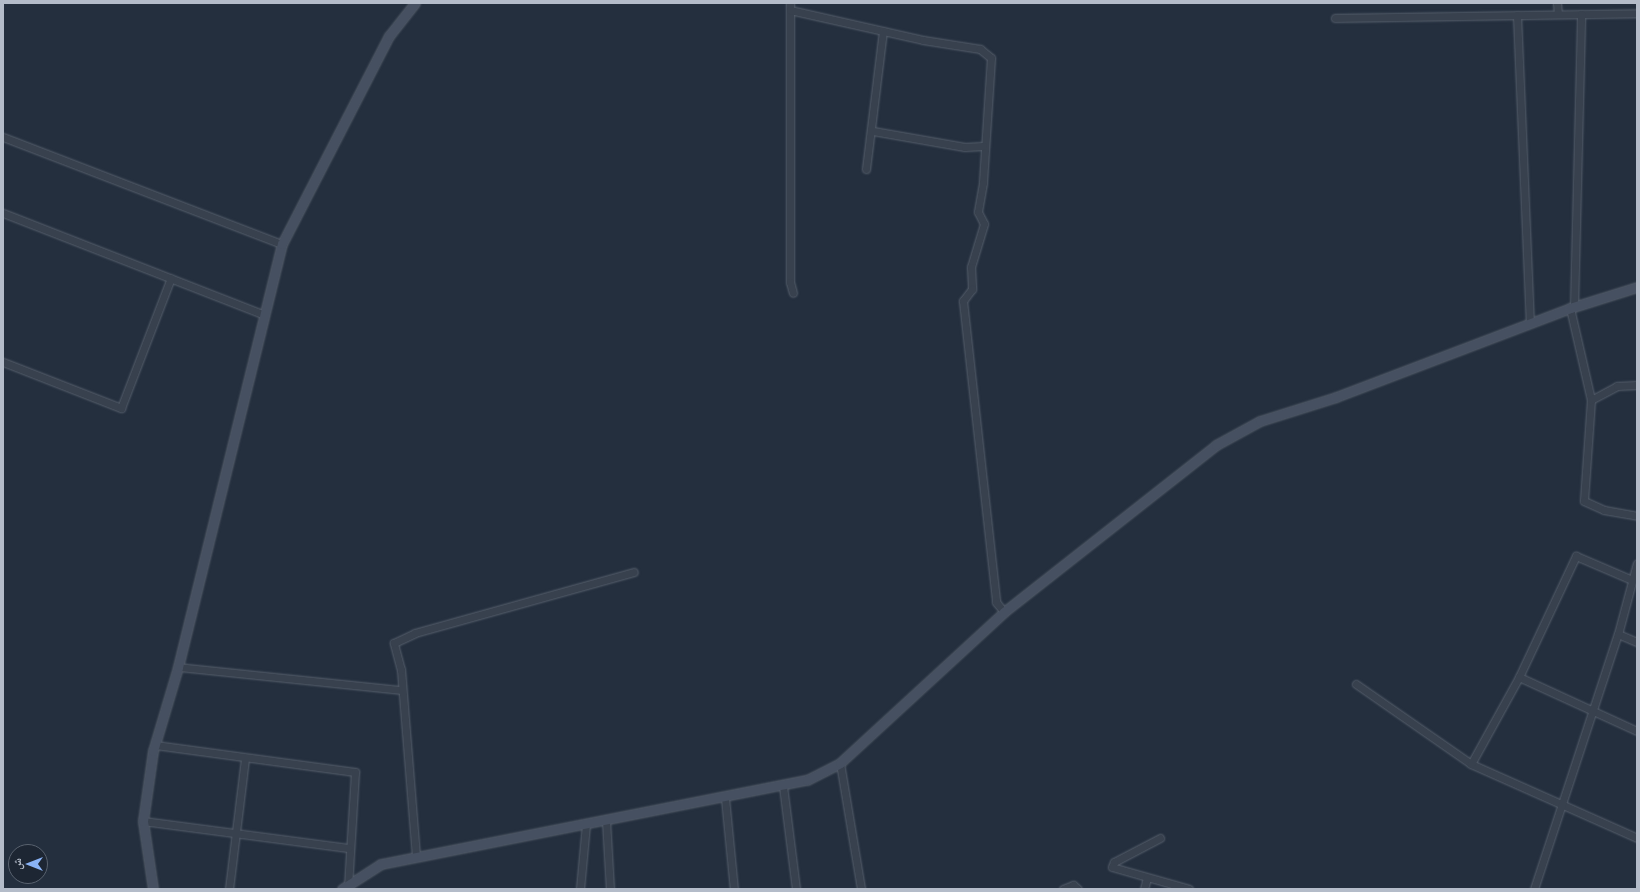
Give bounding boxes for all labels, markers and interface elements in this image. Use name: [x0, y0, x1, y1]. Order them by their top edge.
north arrow: [8, 844, 48, 884]
text: ش: [10, 858, 24, 870]

